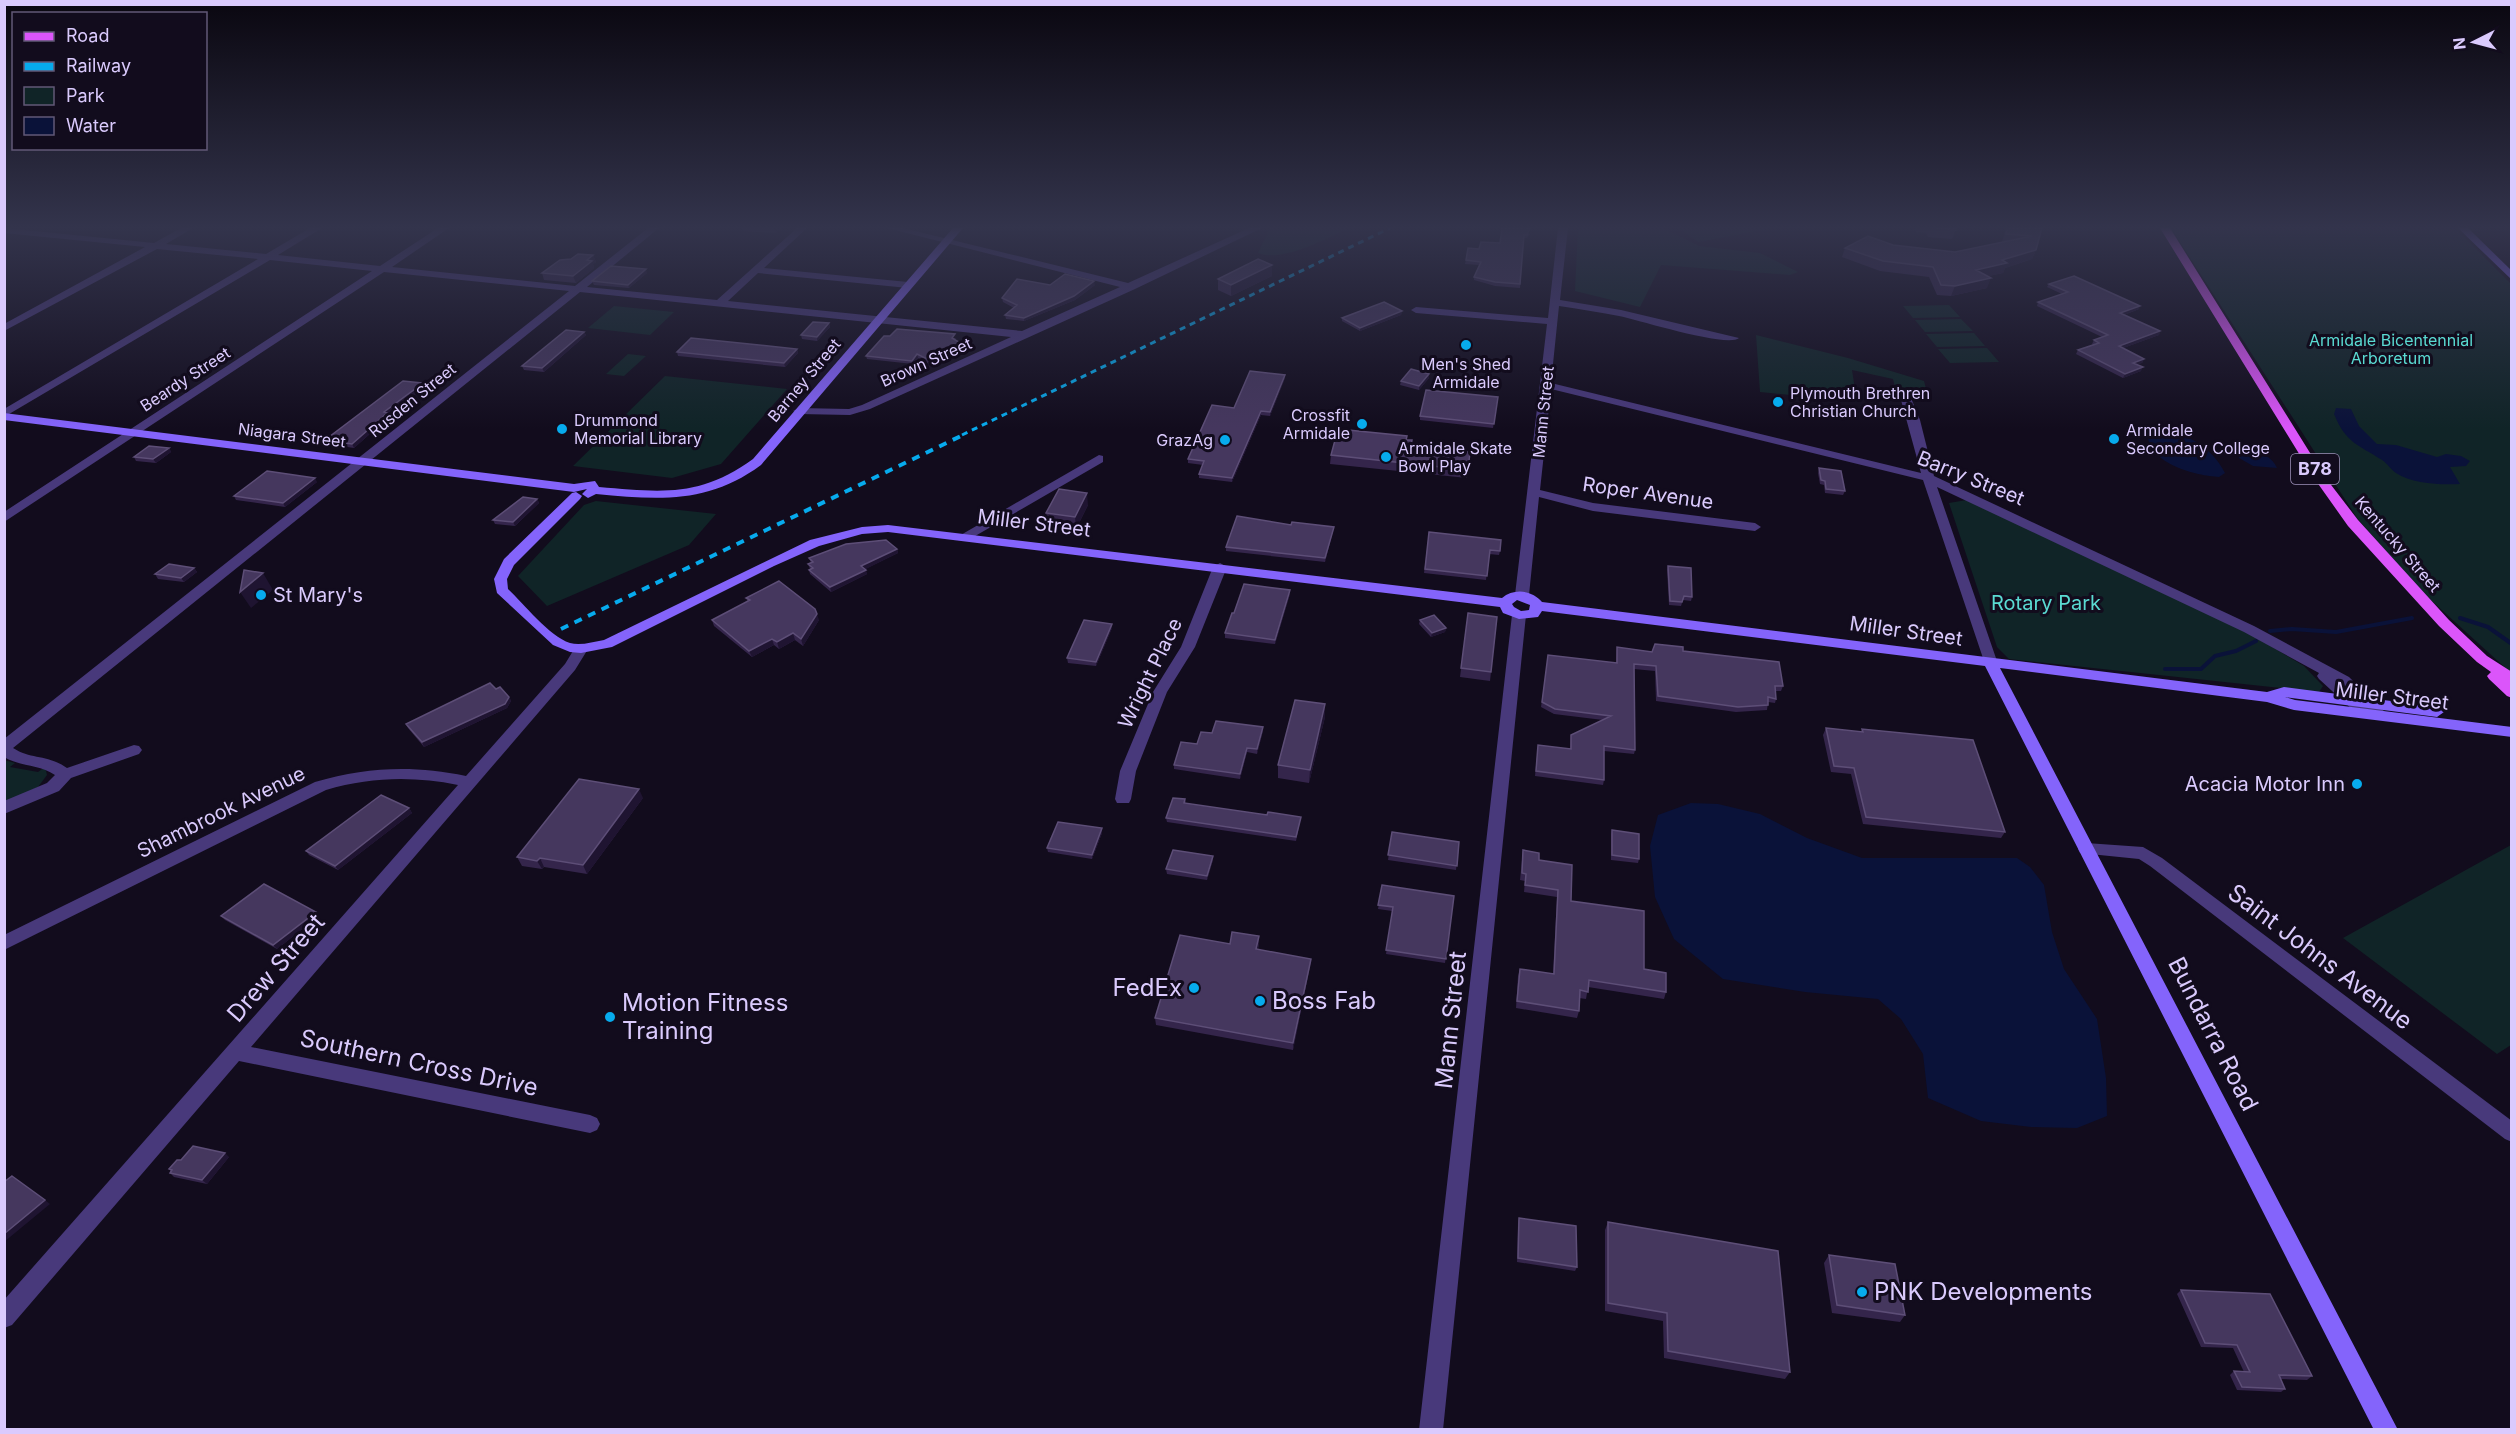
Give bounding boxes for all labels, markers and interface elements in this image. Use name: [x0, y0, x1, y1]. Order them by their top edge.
legend: [12, 12, 207, 150]
north arrow: [2444, 12, 2504, 72]
text: Road: [66, 25, 109, 46]
text: N: [2448, 36, 2470, 51]
text: Railway: [66, 55, 131, 76]
text: Park: [66, 85, 105, 106]
text: Water: [66, 115, 116, 136]
park label: Armidale Bicentennial Arboretum: [2309, 330, 2473, 368]
street label: Brown Street: [877, 333, 975, 391]
street label: Barney Street: [763, 334, 845, 426]
marker: Men's Shed Armidale: [1459, 338, 1473, 352]
street label: Beardy Street: [136, 343, 234, 415]
place label: Men's Shed Armidale: [1421, 354, 1511, 392]
street label: Rusden Street: [364, 359, 460, 441]
street label: Mann Street: [1528, 365, 1558, 459]
place label: Plymouth Brethren Christian Church: [1790, 383, 1930, 421]
marker: Plymouth Brethren Christian Church: [1771, 395, 1785, 409]
place label: Crossfit Armidale: [1283, 405, 1350, 443]
place label: Drummond Memorial Library: [574, 410, 702, 448]
marker: Crossfit Armidale: [1355, 417, 1369, 431]
street label: Niagara Street: [237, 418, 347, 452]
place label: Armidale Secondary College: [2126, 420, 2270, 458]
marker: Drummond Memorial Library: [555, 422, 569, 436]
place label: GrazAg: [1156, 430, 1213, 450]
marker: Armidale Secondary College: [2107, 432, 2121, 446]
marker: GrazAg: [1218, 433, 1232, 447]
place label: Armidale Skate Bowl Play: [1398, 438, 1512, 476]
street label: Barry Street: [1914, 446, 2028, 511]
marker: Armidale Skate Bowl Play: [1379, 450, 1393, 464]
road number: B78: [2291, 454, 2339, 484]
street label: Roper Avenue: [1581, 472, 1715, 514]
street label: Kentucky Street: [2351, 492, 2445, 596]
street label: Miller Street: [976, 504, 1092, 542]
place label: St Mary's: [273, 583, 363, 607]
marker: St Mary's: [254, 588, 268, 602]
park label: Rotary Park: [1991, 591, 2101, 615]
street label: Miller Street: [1848, 611, 1964, 651]
street label: Wright Place: [1113, 614, 1187, 732]
street label: Miller Street: [2334, 677, 2450, 715]
street label: Shambrook Avenue: [133, 761, 309, 863]
place label: Acacia Motor Inn: [2185, 772, 2345, 796]
marker: Acacia Motor Inn: [2350, 777, 2364, 791]
street label: Saint Johns Avenue: [2222, 878, 2418, 1035]
street label: Drew Street: [221, 908, 330, 1028]
street label: Mann Street: [1429, 950, 1472, 1090]
street label: Bundarra Road: [2162, 952, 2265, 1116]
place label: FedEx: [1113, 973, 1182, 1002]
marker: FedEx: [1187, 981, 1201, 995]
place label: Boss Fab: [1272, 986, 1376, 1015]
place label: Motion Fitness Training: [622, 988, 788, 1045]
marker: Boss Fab: [1253, 994, 1267, 1008]
marker: Motion Fitness Training: [603, 1010, 617, 1024]
street label: Southern Cross Drive: [297, 1023, 541, 1102]
place label: PNK Developments: [1874, 1277, 2093, 1306]
marker: PNK Developments: [1855, 1285, 1869, 1299]

